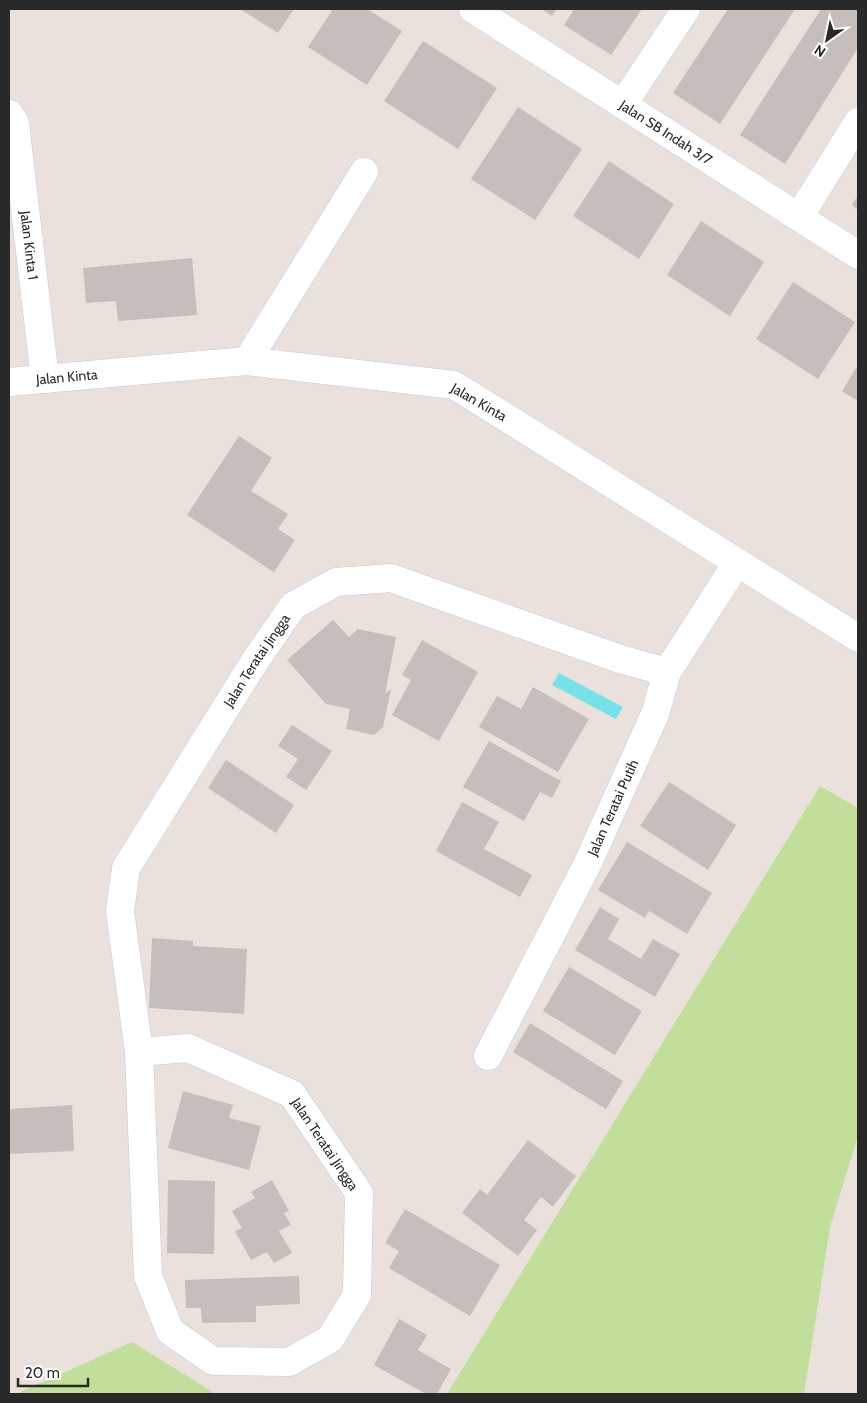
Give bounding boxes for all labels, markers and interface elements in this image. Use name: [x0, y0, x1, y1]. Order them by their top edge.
north arrow: [802, 15, 852, 65]
text: N: [811, 41, 829, 61]
street label: Jalan SB Indah 3/7: [615, 95, 716, 169]
street label: Jalan Kinta 1: [16, 209, 42, 281]
street label: Jalan Kinta: [34, 365, 99, 389]
street label: Jalan Kinta: [447, 378, 510, 425]
street label: Jalan Teratai Jingga: [219, 610, 294, 711]
street label: Jalan Teratai Putih: [583, 757, 642, 860]
street label: Jalan Teratai Jingga: [287, 1093, 363, 1194]
scale bar: [18, 1356, 88, 1388]
text: 20 m: [25, 1364, 60, 1382]

